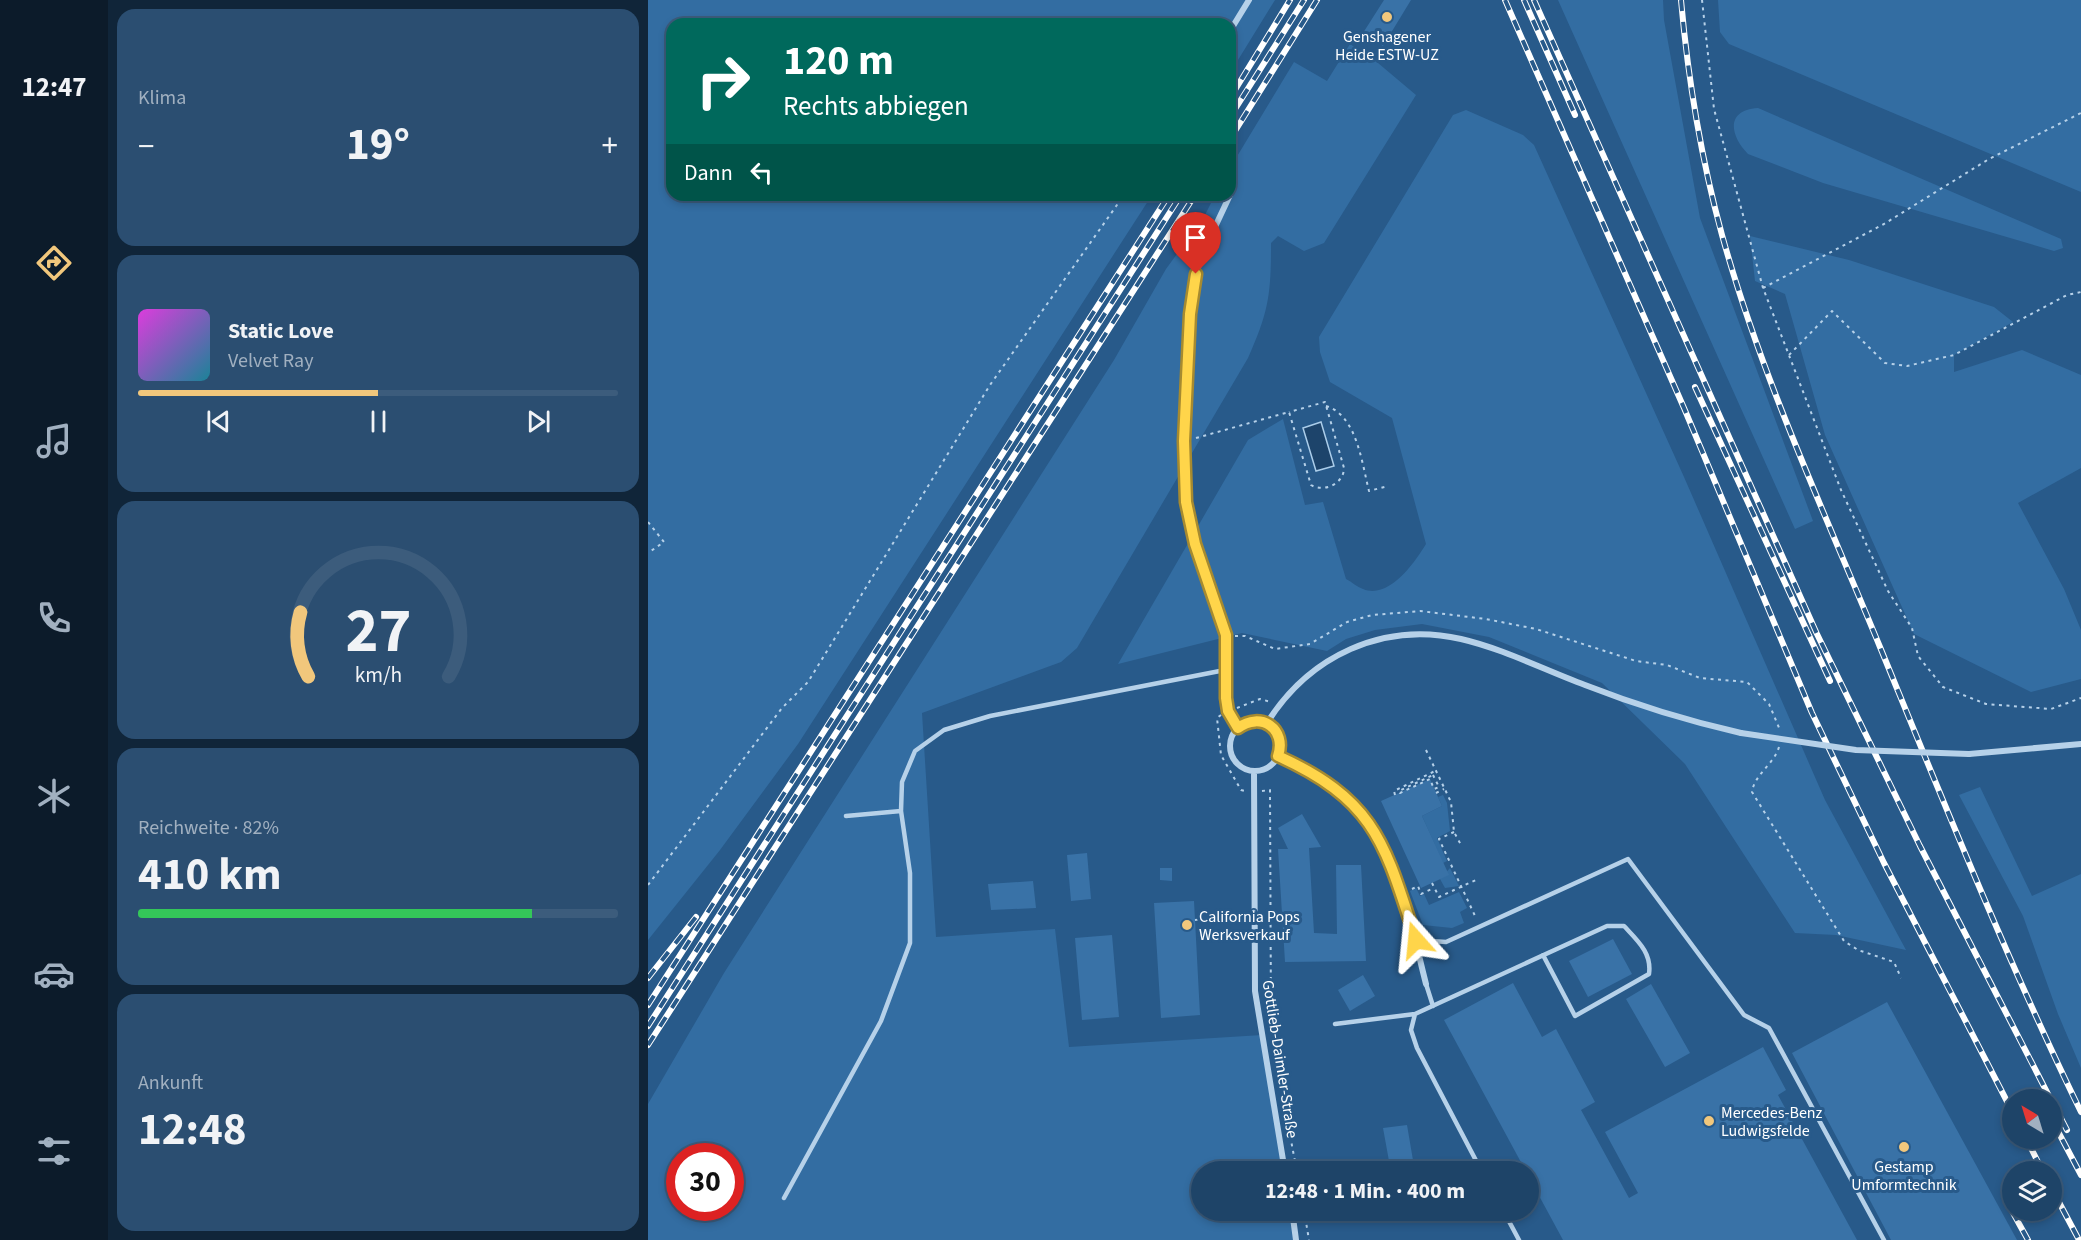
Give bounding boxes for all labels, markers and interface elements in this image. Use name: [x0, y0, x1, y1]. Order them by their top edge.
marker: Genshagener Heide ESTW-UZ: [1380, 10, 1394, 24]
place label: Genshagener Heide ESTW-UZ: [1335, 26, 1439, 66]
text: 120 m: [783, 31, 894, 91]
icon: right: [684, 42, 762, 120]
text: 12:47: [21, 68, 87, 107]
text: Klima: [138, 84, 186, 112]
text: Rechts abbiegen: [783, 87, 969, 126]
text: 19°: [346, 113, 410, 177]
text: −: [138, 123, 154, 170]
text: +: [602, 123, 618, 170]
icon: left: [745, 156, 778, 189]
text: Dann: [684, 157, 733, 189]
pin: [1170, 212, 1221, 274]
icon: arrive: [1179, 221, 1212, 254]
icon: directions: [33, 242, 75, 284]
text: Static Love: [228, 315, 334, 347]
text: Velvet Ray: [228, 347, 314, 375]
icon: previous: [202, 405, 235, 438]
icon: pause: [362, 405, 395, 438]
icon: next: [522, 405, 555, 438]
icon: music: [33, 420, 75, 462]
text: 27: [345, 587, 411, 676]
icon: phone: [33, 597, 75, 639]
text: km/h: [354, 660, 402, 691]
icon: climate: [33, 775, 75, 817]
text: Reichweite · 82%: [138, 814, 279, 842]
text: 410 km: [138, 843, 282, 907]
place label: California Pops Werksverkauf: [1199, 906, 1300, 946]
position arrow: [1384, 908, 1448, 972]
marker: California Pops Werksverkauf: [1180, 918, 1194, 932]
icon: car: [33, 953, 75, 995]
street label: Gottlieb-Daimler-Straße: [1257, 979, 1303, 1140]
text: Ankunft: [138, 1069, 203, 1097]
north arrow: [2002, 1089, 2062, 1149]
map controls: [2002, 1089, 2062, 1221]
text: 12:48: [138, 1098, 247, 1162]
place label: Mercedes-Benz Ludwigsfelde: [1721, 1102, 1823, 1142]
marker: Mercedes-Benz Ludwigsfelde: [1702, 1114, 1716, 1128]
icon: filters: [33, 1130, 75, 1172]
marker: Gestamp Umformtechnik: [1897, 1140, 1911, 1154]
speed limit sign: 30: [666, 1143, 744, 1221]
place label: Gestamp Umformtechnik: [1851, 1156, 1957, 1196]
button: layers: [2002, 1161, 2062, 1221]
text: 12:48 · 1 Min. · 400 m: [1265, 1175, 1465, 1207]

